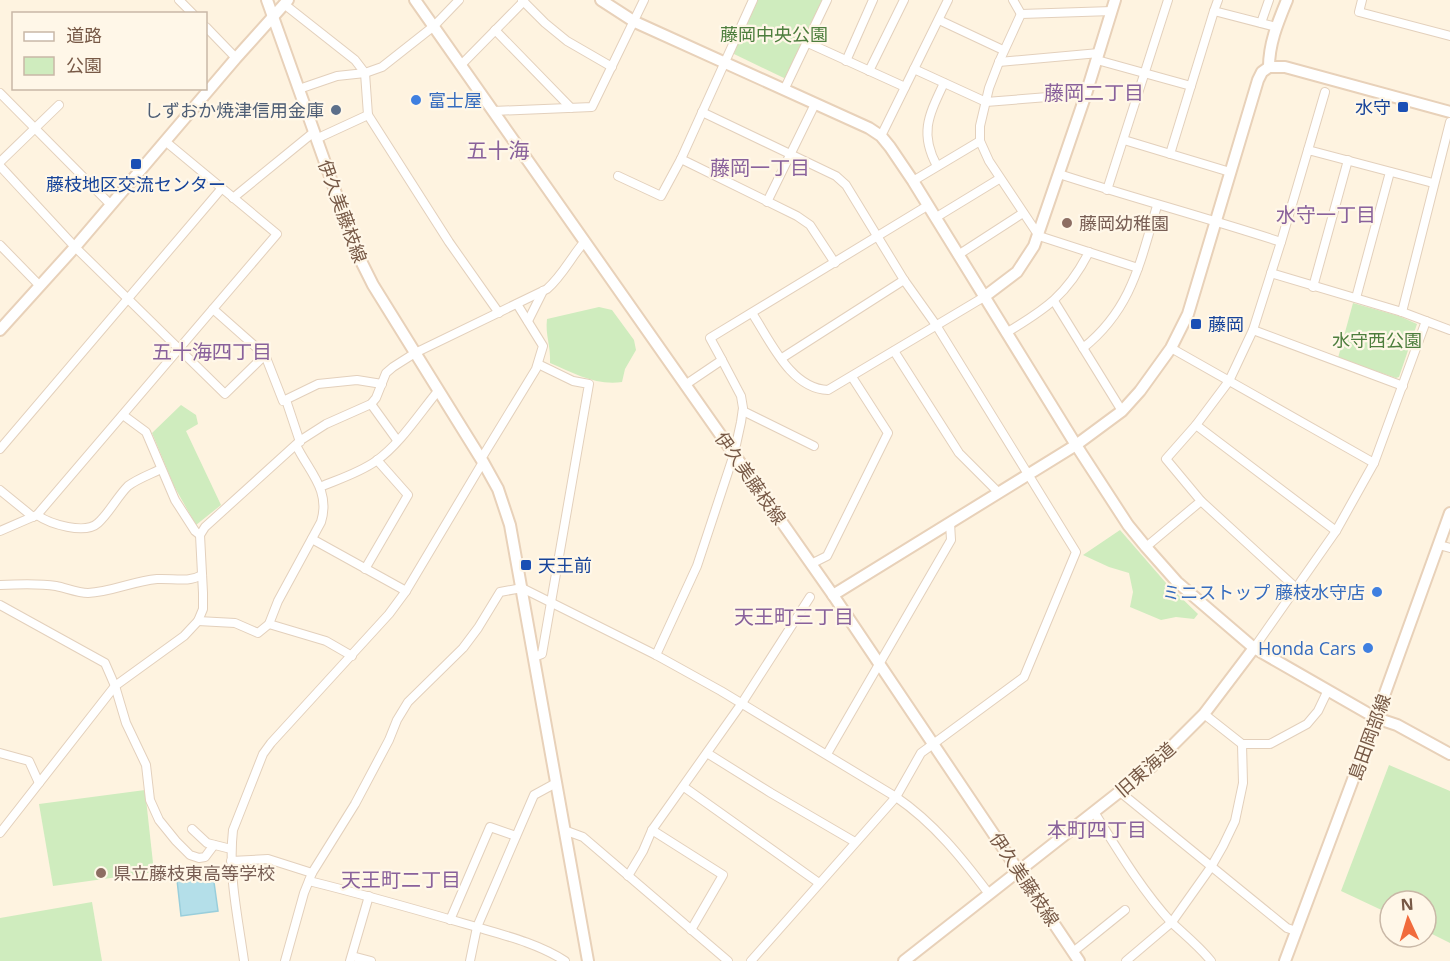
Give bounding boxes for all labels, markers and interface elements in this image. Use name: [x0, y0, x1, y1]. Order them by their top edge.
legend: [12, 12, 207, 90]
park label: 藤岡中央公園: [720, 22, 828, 46]
text: 道路: [66, 23, 102, 47]
text: 公園: [66, 53, 102, 77]
district label: 藤岡二丁目: [1044, 79, 1144, 106]
place label: 富士屋: [428, 88, 482, 112]
marker: 富士屋: [409, 93, 423, 107]
place label: 水守: [1355, 95, 1391, 119]
place label: しずおか焼津信用金庫: [144, 98, 324, 122]
marker: 水守: [1396, 100, 1410, 114]
marker: しずおか焼津信用金庫: [329, 103, 343, 117]
district label: 五十海: [467, 136, 530, 164]
district label: 藤岡一丁目: [710, 154, 810, 181]
street label: 伊久美藤枝線: [313, 156, 373, 266]
marker: 藤枝地区交流センター: [129, 157, 143, 171]
place label: 藤枝地区交流センター: [46, 172, 226, 196]
district label: 水守一丁目: [1276, 201, 1376, 228]
place label: 藤岡幼稚園: [1079, 211, 1169, 235]
marker: 藤岡幼稚園: [1060, 216, 1074, 230]
place label: 藤岡: [1208, 312, 1244, 336]
marker: 藤岡: [1189, 317, 1203, 331]
park label: 水守西公園: [1332, 328, 1422, 352]
district label: 五十海四丁目: [152, 338, 272, 365]
street label: 伊久美藤枝線: [710, 427, 792, 529]
place label: 天王前: [538, 553, 592, 577]
marker: 天王前: [519, 558, 533, 572]
place label: ミニストップ 藤枝水守店: [1162, 580, 1365, 604]
marker: ミニストップ 藤枝水守店: [1370, 585, 1384, 599]
district label: 天王町三丁目: [734, 603, 854, 630]
place label: Honda Cars: [1258, 636, 1356, 660]
marker: Honda Cars: [1361, 641, 1375, 655]
street label: 島田岡部線: [1342, 691, 1396, 783]
street label: 旧東海道: [1110, 736, 1180, 802]
district label: 本町四丁目: [1047, 816, 1147, 843]
street label: 伊久美藤枝線: [985, 828, 1065, 930]
place label: 県立藤枝東高等学校: [113, 861, 275, 885]
marker: 県立藤枝東高等学校: [94, 866, 108, 880]
district label: 天王町二丁目: [341, 866, 461, 893]
north arrow: [1378, 889, 1438, 949]
text: N: [1400, 893, 1414, 915]

